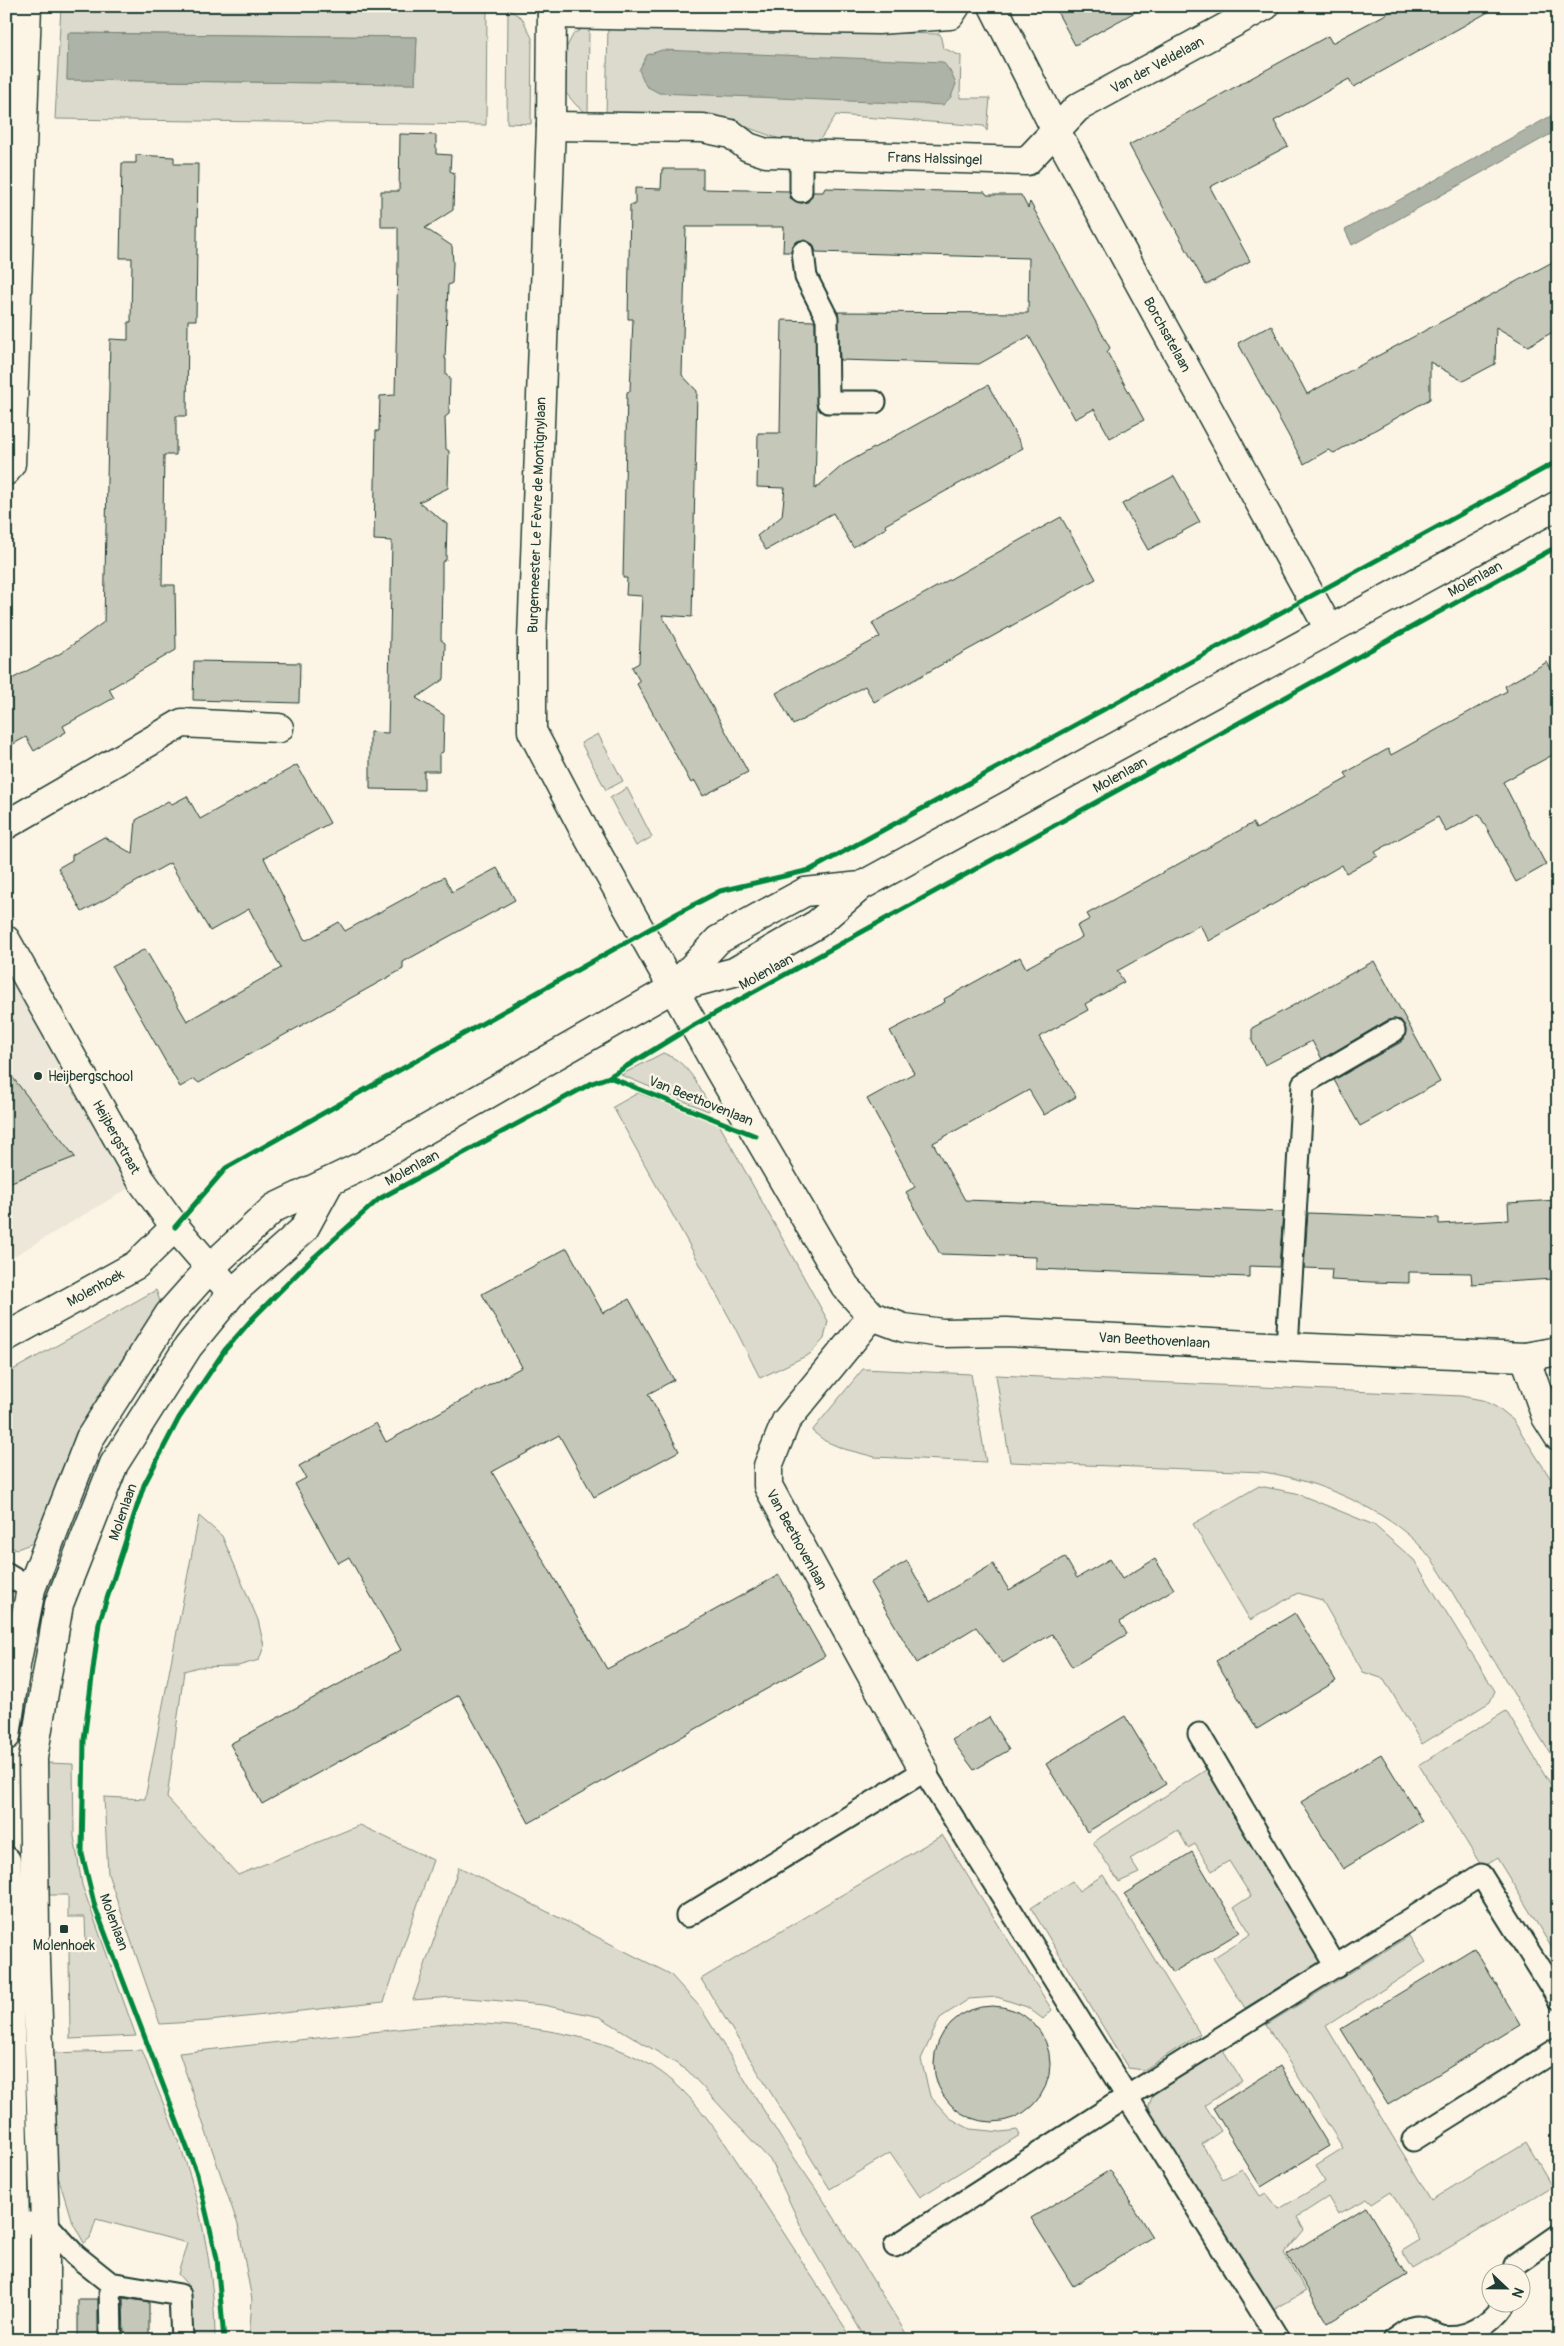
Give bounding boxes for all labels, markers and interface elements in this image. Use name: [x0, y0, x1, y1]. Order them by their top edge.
street label: Van der Veldelaan: [1107, 32, 1207, 97]
street label: Frans Halssingel: [887, 148, 983, 168]
street label: Borchsatelaan: [1140, 294, 1195, 375]
street label: Burgemeester Le Fèvre de Montignylaan: [524, 397, 550, 633]
street label: Molenlaan: [1445, 557, 1505, 601]
street label: Molenlaan: [1090, 753, 1150, 797]
street label: Molenlaan: [736, 950, 796, 994]
place label: Heijbergschool: [48, 1068, 133, 1085]
marker: Heijbergschool: [32, 1070, 44, 1082]
street label: Van Beethovenlaan: [646, 1072, 756, 1130]
street label: Heijbergstraat: [89, 1097, 145, 1177]
street label: Molenlaan: [382, 1146, 442, 1190]
street label: Molenhoek: [64, 1265, 127, 1310]
street label: Van Beethovenlaan: [1098, 1328, 1211, 1351]
street label: Molenlaan: [105, 1481, 141, 1543]
street label: Van Beethovenlaan: [763, 1486, 832, 1592]
street label: Molenlaan: [96, 1891, 132, 1953]
marker: Molenhoek: [58, 1923, 70, 1935]
place label: Molenhoek: [33, 1937, 95, 1954]
north arrow: [1482, 2264, 1532, 2314]
text: N: [1508, 2285, 1527, 2300]

